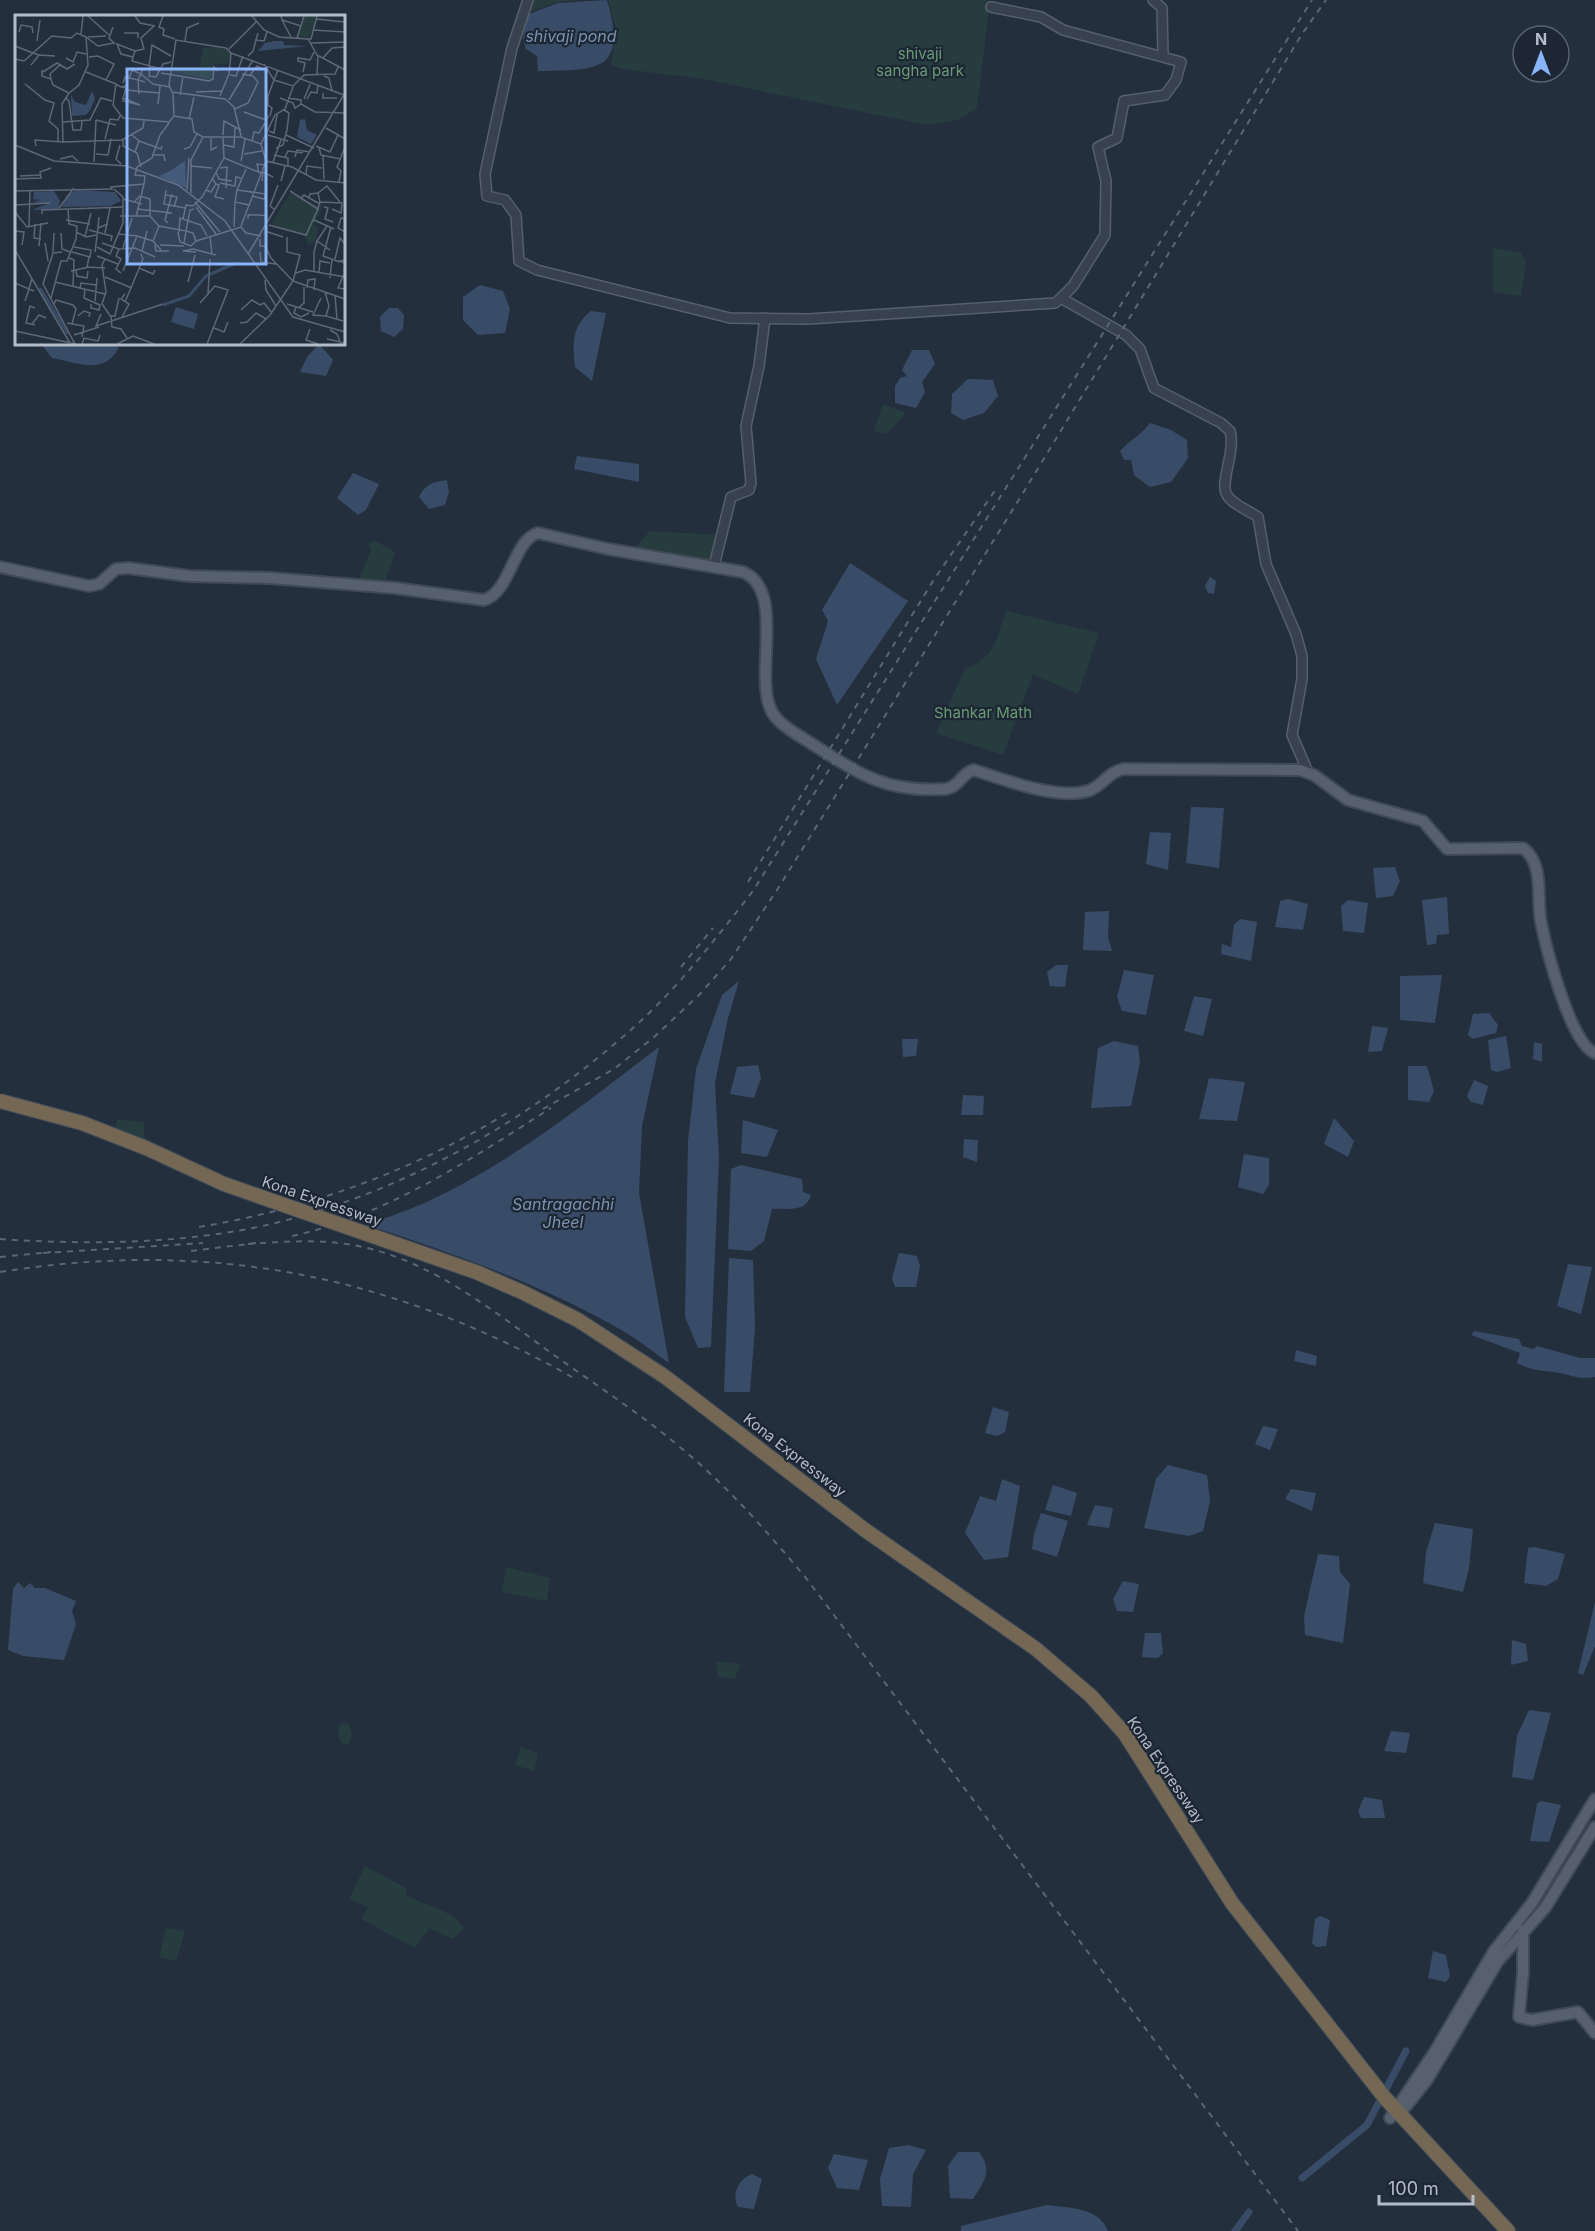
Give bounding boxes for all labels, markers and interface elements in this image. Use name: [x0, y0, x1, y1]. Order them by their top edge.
inset map: [15, 15, 345, 345]
north arrow: [1511, 24, 1571, 84]
water label: shivaji pond: [525, 26, 617, 46]
text: N: [1535, 29, 1547, 49]
park label: shivaji sangha park: [876, 44, 965, 80]
park label: Shankar Math: [934, 703, 1032, 722]
street label: Kona Expressway: [260, 1172, 385, 1231]
water label: Santragachhi Jheel: [512, 1194, 615, 1232]
street label: Kona Expressway: [740, 1409, 851, 1501]
street label: Kona Expressway: [1123, 1713, 1209, 1828]
scale bar: [1379, 2168, 1474, 2206]
text: 100 m: [1388, 2178, 1439, 2199]

